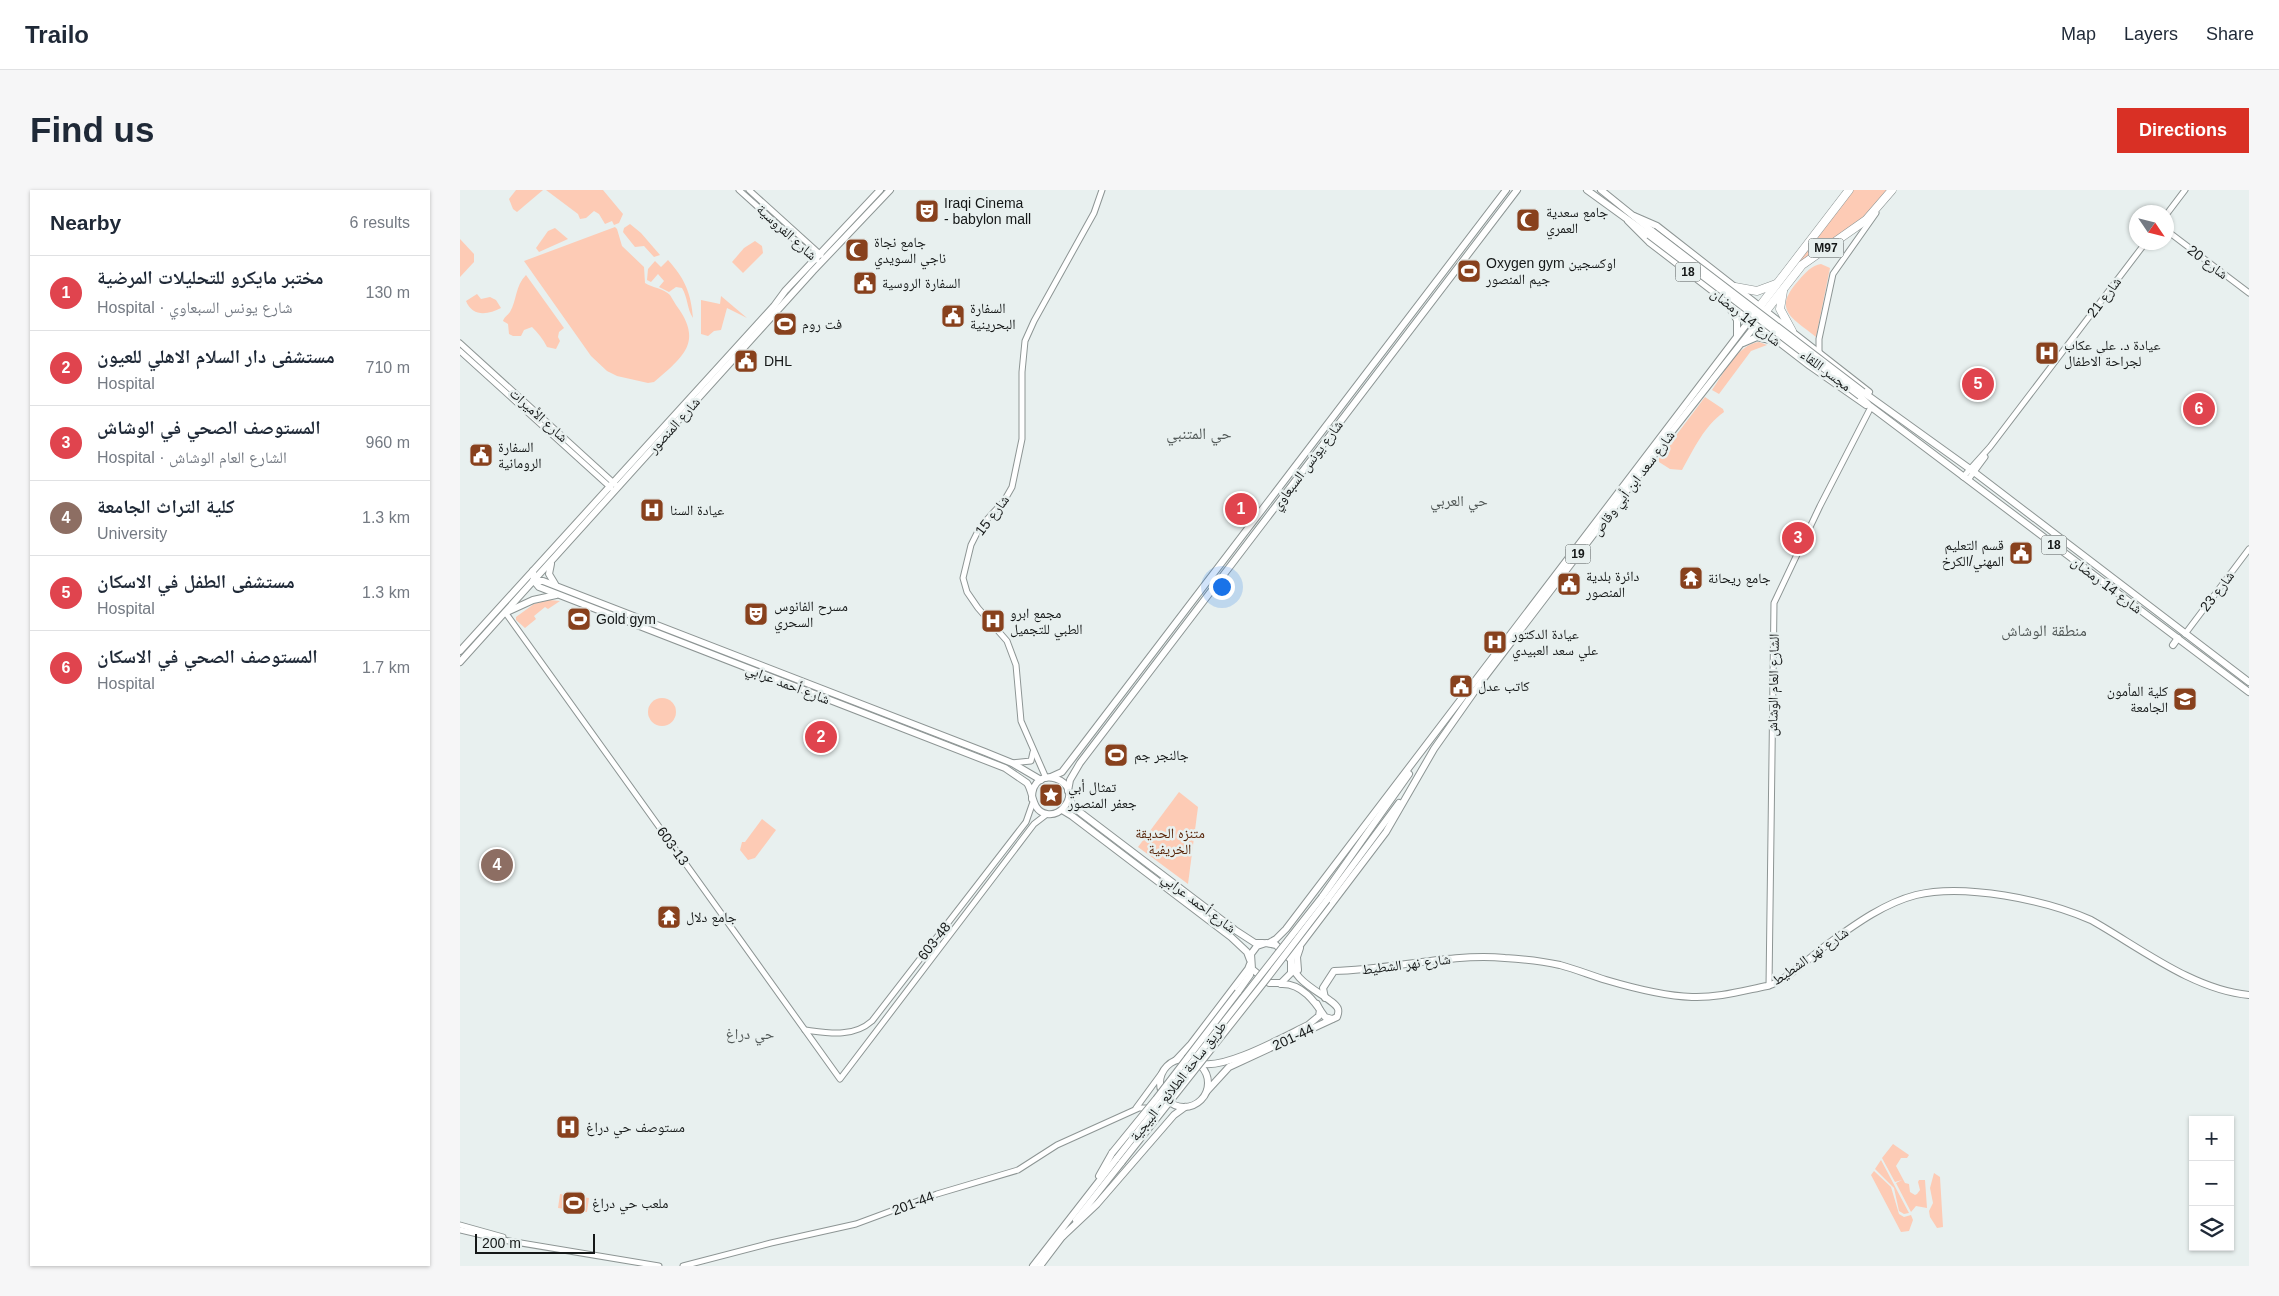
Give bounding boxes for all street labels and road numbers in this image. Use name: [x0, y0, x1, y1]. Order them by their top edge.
street label: شارع الفروسية: [752, 201, 820, 265]
road number: M97: [1808, 238, 1844, 258]
street label: شارع 20: [2184, 242, 2231, 284]
road number: 18: [1676, 262, 1700, 281]
street label: شارع 21: [2084, 274, 2126, 321]
street label: شارع 14 رمضان: [1707, 285, 1784, 351]
street label: مجسر اللقاء: [1797, 346, 1855, 395]
street label: شارع الأميرات: [505, 385, 571, 447]
street label: شارع المنصور: [644, 394, 705, 458]
street label: شارع يونس السبعاوي: [1268, 417, 1349, 515]
street label: شارع سعد ابن أبي وقاص: [1588, 427, 1681, 541]
street label: شارع 15: [972, 492, 1014, 539]
road number: 18: [2042, 536, 2066, 554]
road number: 19: [1566, 544, 1590, 564]
street label: شارع 14 رمضان: [2067, 553, 2146, 618]
street label: شارع 23: [2197, 568, 2239, 615]
street label: الشارع العام الوشاش: [1764, 633, 1784, 737]
street label: شارع أحمد عرابي: [743, 661, 832, 711]
street label: 603-13: [654, 824, 692, 869]
street label: شارع أحمد عرابي: [1157, 870, 1239, 939]
street label: 603-48: [914, 919, 954, 963]
street label: شارع نهر الشطيط: [1769, 924, 1852, 990]
street label: شارع نهر الشطيط: [1361, 951, 1452, 979]
street label: طريق ساحة الطلائع - البيجية: [1126, 1018, 1231, 1145]
street label: 201-44: [1270, 1020, 1316, 1053]
street label: 201-44: [890, 1188, 936, 1218]

